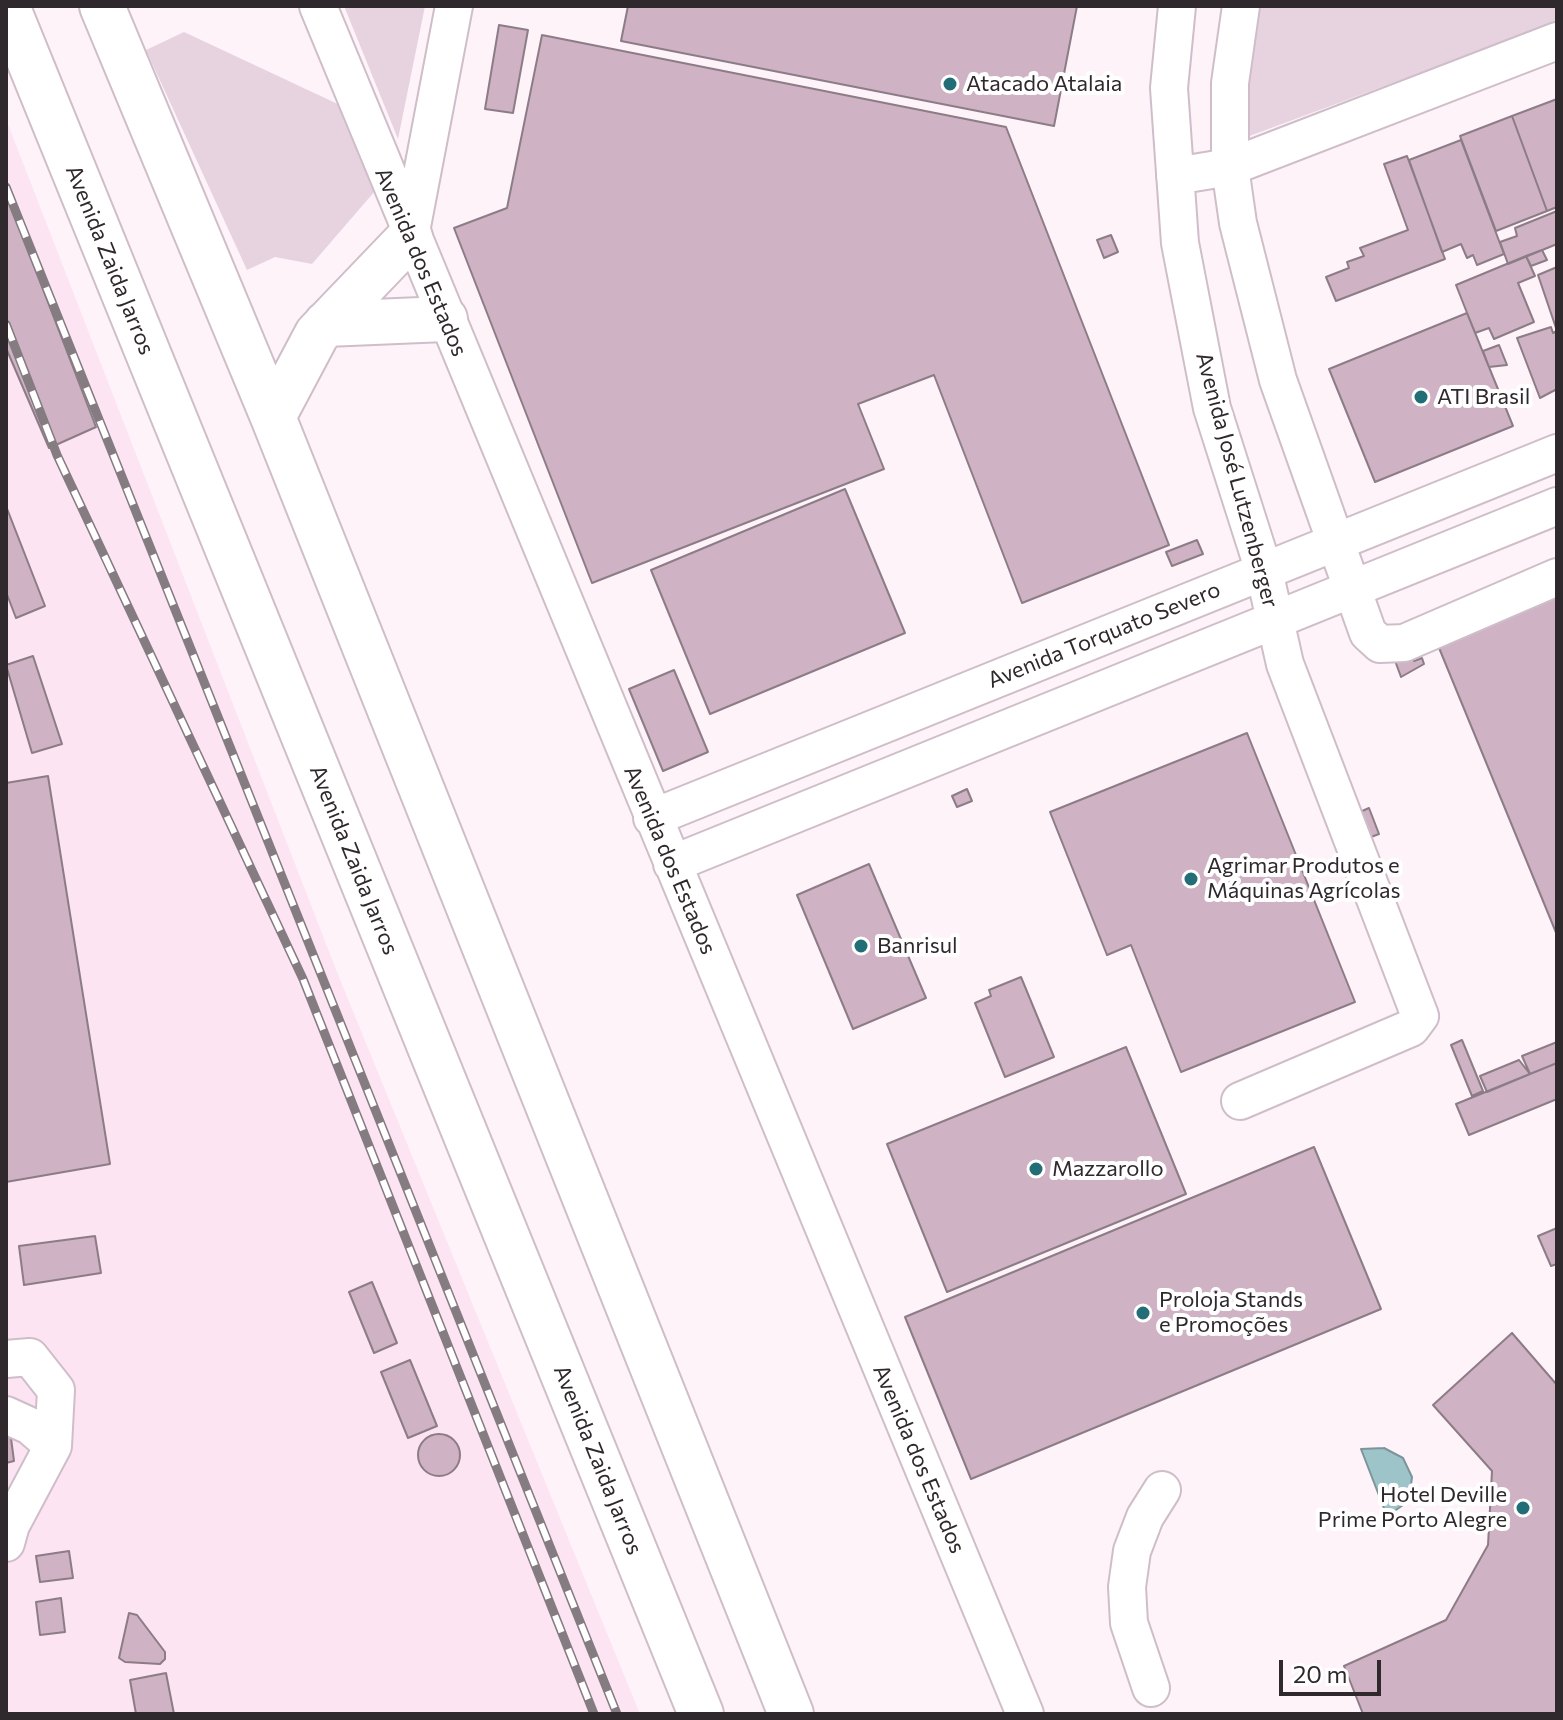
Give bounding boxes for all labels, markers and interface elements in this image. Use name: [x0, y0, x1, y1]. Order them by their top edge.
place label: Atacado Atalaia: [966, 71, 1122, 97]
marker: Atacado Atalaia: [941, 75, 959, 93]
street label: Avenida Zaida Jarros: [60, 161, 160, 359]
street label: Avenida dos Estados: [369, 164, 473, 360]
street label: Avenida José Lutzenberger: [1190, 349, 1284, 611]
place label: ATI Brasil: [1437, 384, 1530, 410]
marker: ATI Brasil: [1412, 388, 1430, 406]
street label: Avenida Torquato Severo: [984, 576, 1224, 694]
street label: Avenida Zaida Jarros: [304, 761, 404, 959]
street label: Avenida dos Estados: [618, 762, 722, 958]
place label: Agrimar Produtos e Máquinas Agrícolas: [1207, 853, 1401, 904]
marker: Agrimar Produtos e Máquinas Agrícolas: [1182, 870, 1200, 888]
place label: Banrisul: [877, 933, 958, 959]
marker: Banrisul: [852, 937, 870, 955]
place label: Mazzarollo: [1052, 1156, 1164, 1182]
marker: Mazzarollo: [1027, 1160, 1045, 1178]
place label: Proloja Stands e Promoções: [1159, 1287, 1303, 1338]
marker: Proloja Stands e Promoções: [1134, 1304, 1152, 1322]
street label: Avenida Zaida Jarros: [548, 1361, 648, 1559]
street label: Avenida dos Estados: [867, 1361, 971, 1557]
place label: Hotel Deville Prime Porto Alegre: [1318, 1482, 1507, 1534]
marker: Hotel Deville Prime Porto Alegre: [1514, 1499, 1532, 1517]
scale bar: [1283, 1644, 1385, 1694]
text: 20 m: [1293, 1659, 1347, 1688]

